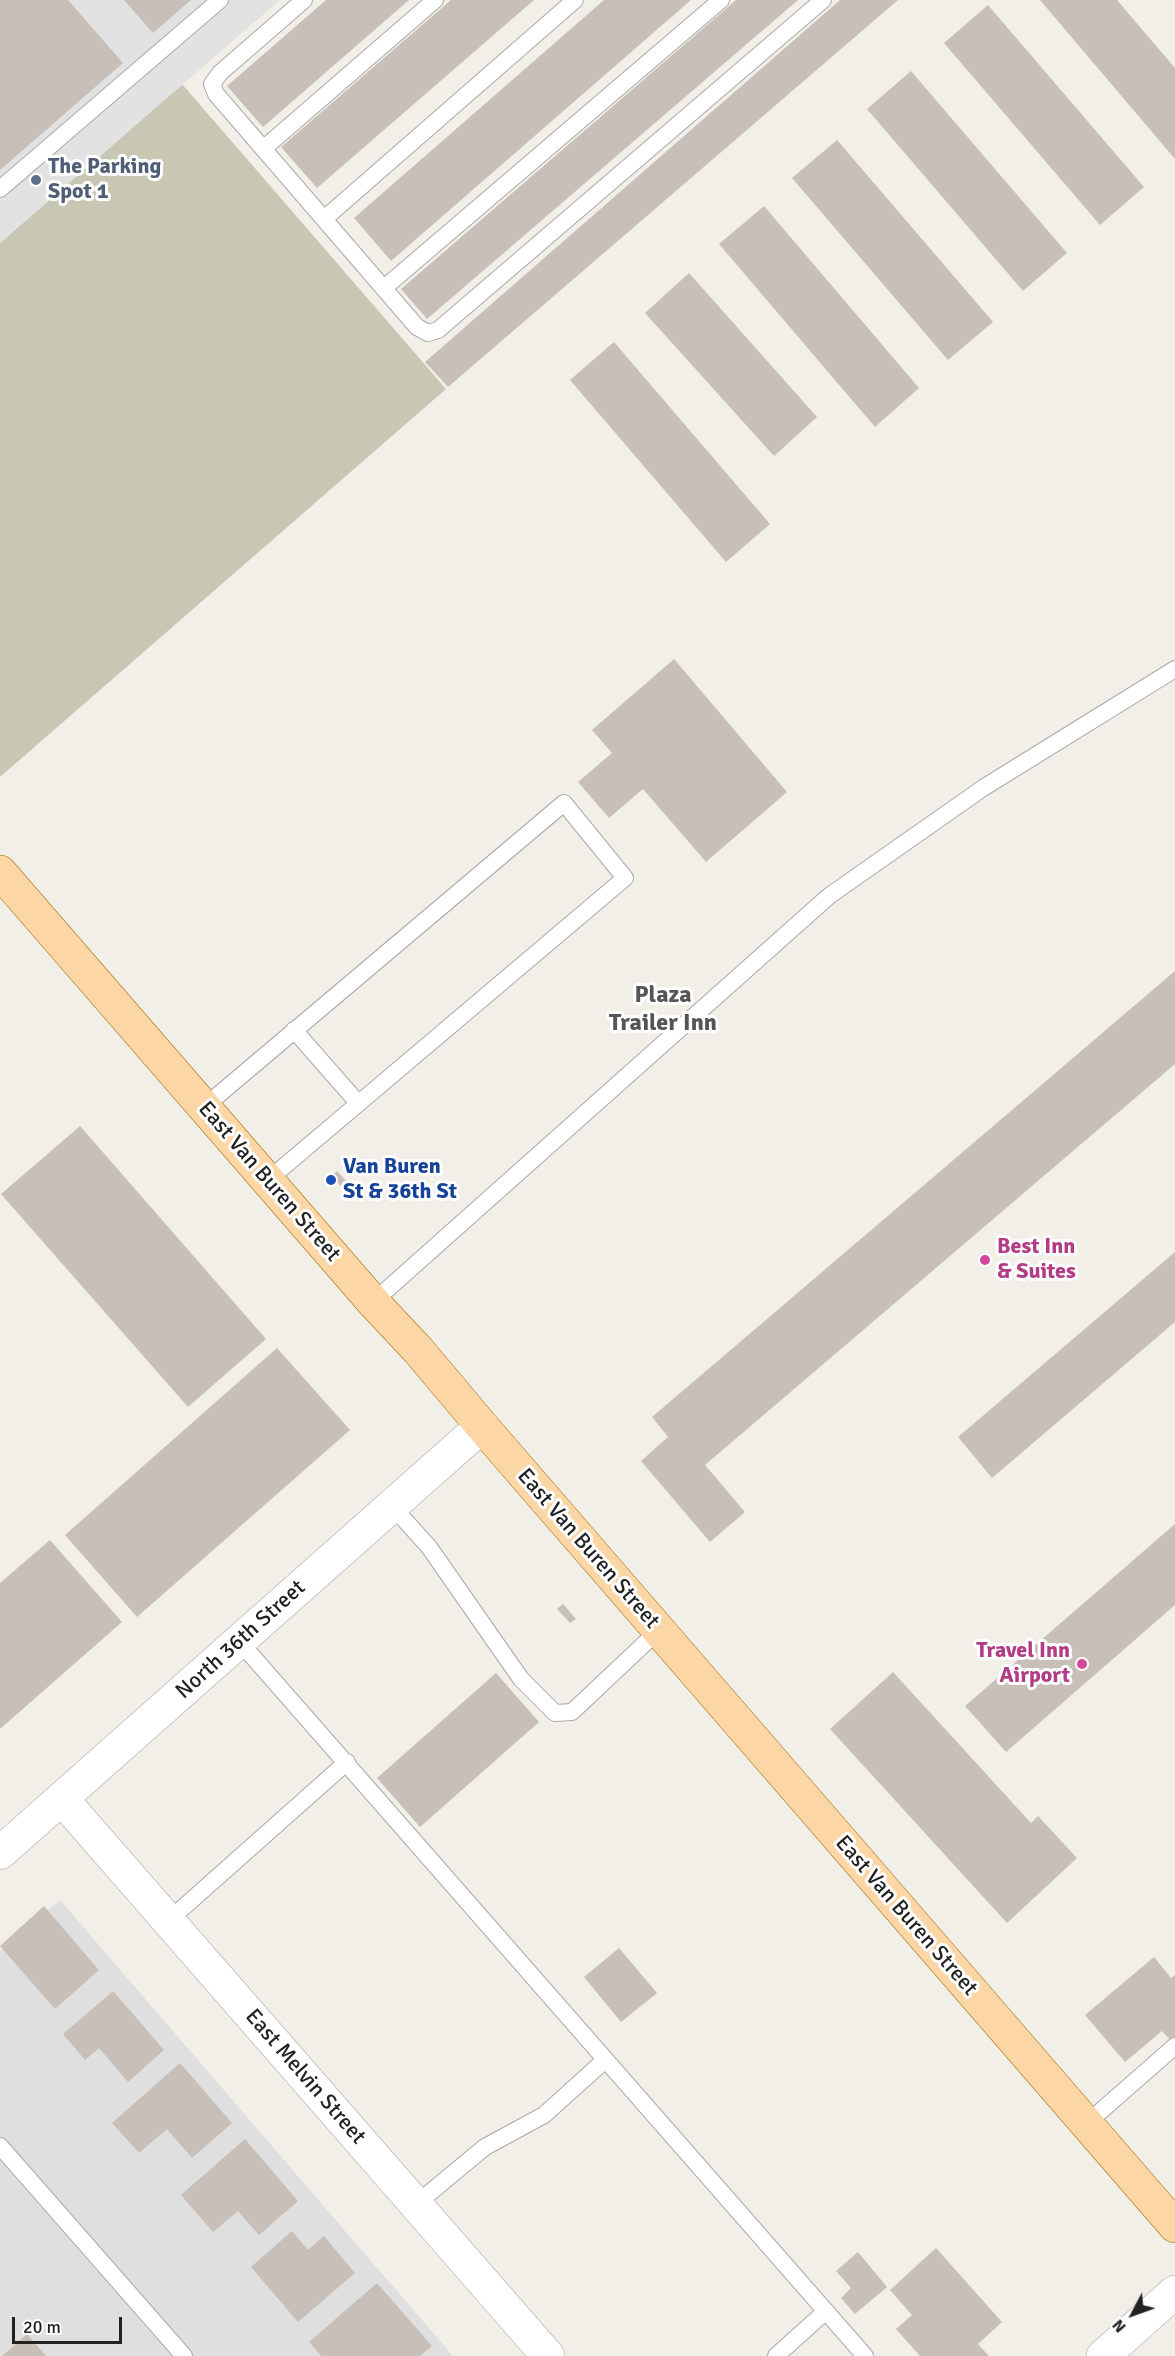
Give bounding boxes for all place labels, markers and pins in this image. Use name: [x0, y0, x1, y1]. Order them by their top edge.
place label: The Parking Spot 1: [48, 154, 161, 206]
marker: The Parking Spot 1: [29, 173, 43, 187]
place label: Van Buren St & 36th St: [343, 1154, 457, 1206]
marker: Van Buren St & 36th St: [324, 1173, 338, 1187]
place label: Best Inn & Suites: [997, 1234, 1076, 1286]
marker: Best Inn & Suites: [978, 1253, 992, 1267]
place label: Travel Inn Airport: [976, 1638, 1070, 1690]
marker: Travel Inn Airport: [1075, 1657, 1089, 1671]

